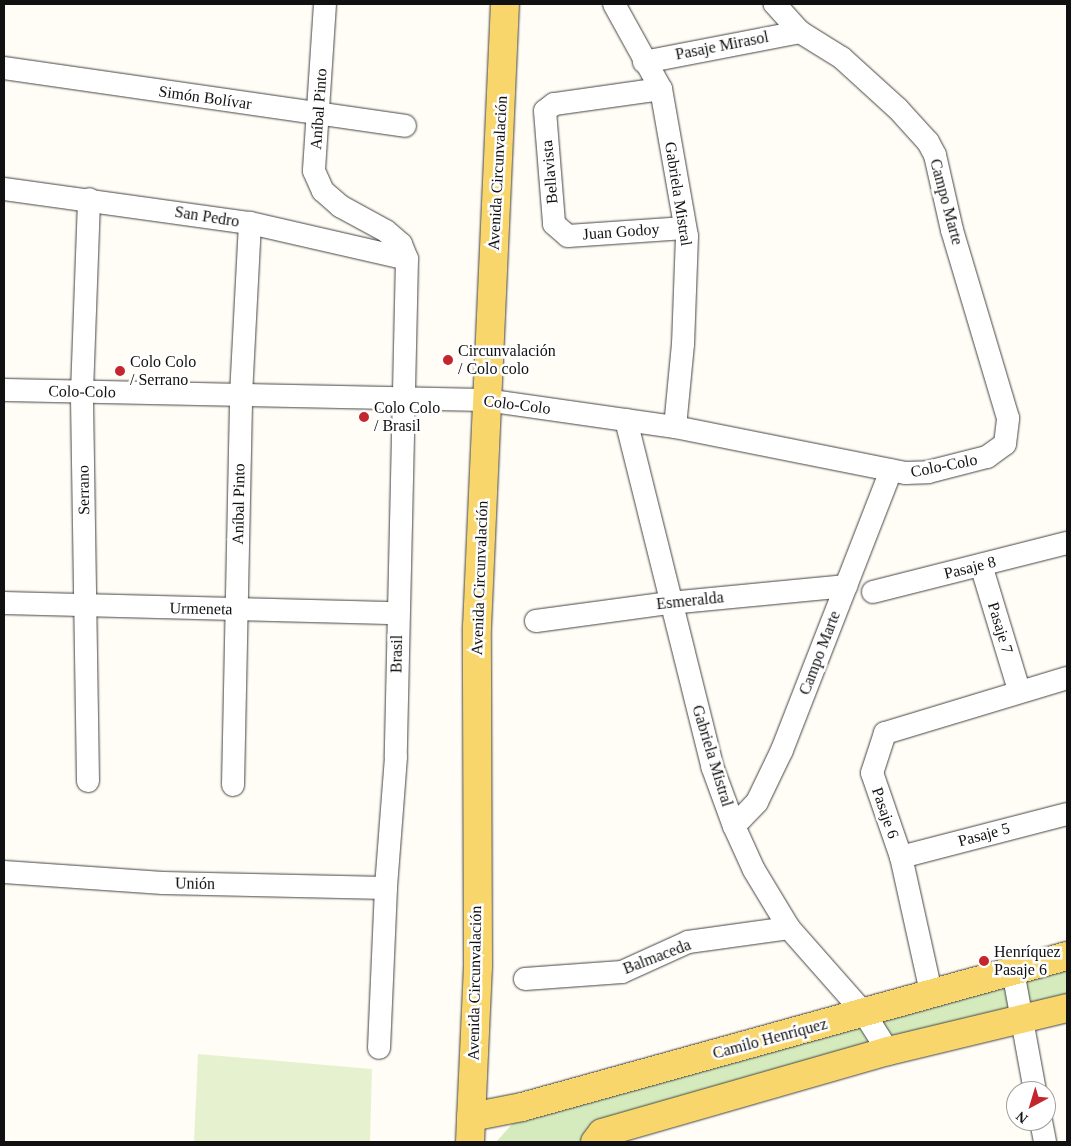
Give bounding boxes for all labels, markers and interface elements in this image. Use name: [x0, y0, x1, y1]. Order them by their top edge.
street label: Pasaje Mirasol: [674, 28, 770, 64]
street label: Aníbal Pinto: [307, 68, 331, 150]
street label: Simón Bolívar: [157, 82, 253, 114]
street label: Avenida Circunvalación: [484, 95, 512, 251]
street label: Bellavista: [538, 139, 562, 205]
street label: Gabriela Mistral: [660, 140, 696, 248]
street label: Campo Marte: [925, 157, 967, 247]
street label: San Pedro: [173, 202, 241, 232]
street label: Juan Godoy: [582, 220, 660, 244]
place label: Circunvalación / Colo colo: [458, 341, 556, 379]
place label: Colo Colo / Serrano: [130, 352, 196, 390]
marker: Circunvalación / Colo colo: [442, 354, 454, 366]
marker: Colo Colo / Serrano: [114, 365, 126, 377]
street label: Colo-Colo: [48, 382, 116, 402]
street label: Colo-Colo: [482, 391, 552, 419]
place label: Colo Colo / Brasil: [374, 398, 440, 436]
marker: Colo Colo / Brasil: [358, 411, 370, 423]
street label: Colo-Colo: [909, 450, 979, 482]
street label: Aníbal Pinto: [229, 463, 249, 545]
street label: Serrano: [74, 465, 94, 515]
street label: Avenida Circunvalación: [468, 500, 492, 656]
street label: Pasaje 8: [942, 552, 998, 584]
street label: Esmeralda: [655, 588, 725, 614]
street label: Urmeneta: [169, 599, 233, 619]
street label: Pasaje 7: [983, 600, 1017, 656]
street label: Campo Marte: [795, 608, 845, 698]
street label: Brasil: [387, 635, 407, 673]
street label: Gabriela Mistral: [687, 703, 737, 809]
street label: Pasaje 6: [867, 785, 903, 841]
street label: Pasaje 5: [956, 819, 1012, 851]
street label: Unión: [175, 874, 215, 894]
street label: Avenida Circunvalación: [464, 905, 486, 1061]
street label: Balmaceda: [620, 935, 694, 979]
place label: Henríquez Pasaje 6: [994, 942, 1061, 980]
marker: Henríquez Pasaje 6: [978, 955, 990, 967]
street label: Camilo Henríquez: [711, 1014, 829, 1064]
north arrow: [1006, 1081, 1056, 1131]
text: N: [1013, 1108, 1031, 1126]

